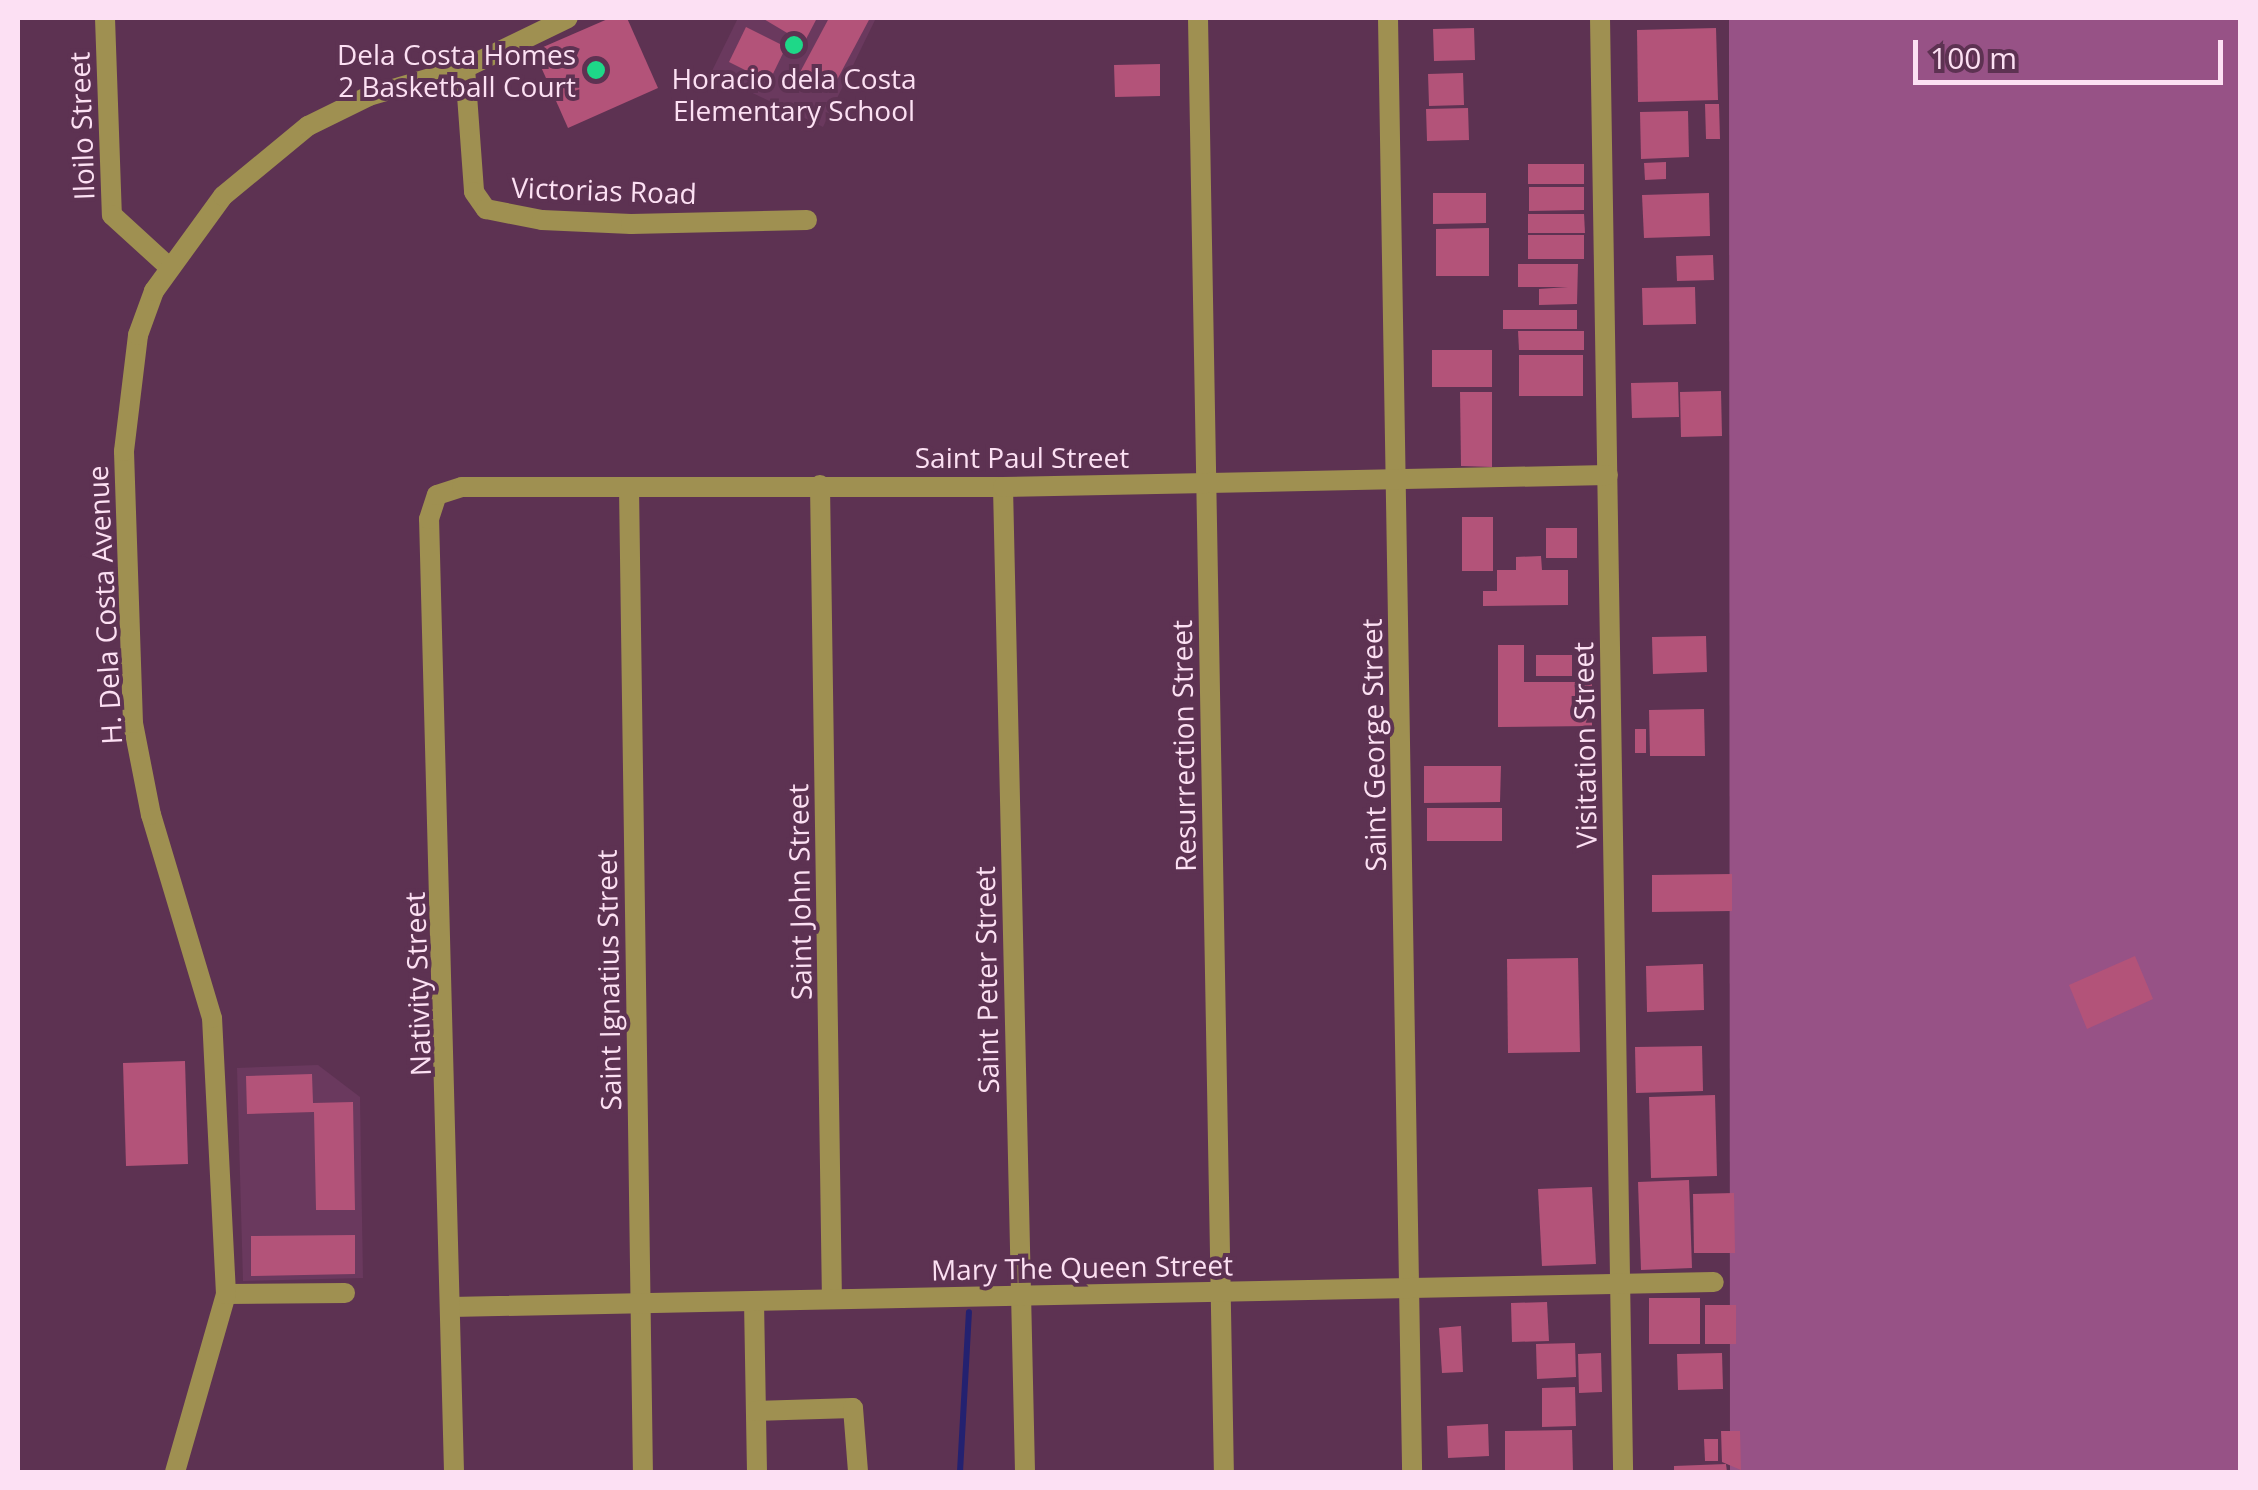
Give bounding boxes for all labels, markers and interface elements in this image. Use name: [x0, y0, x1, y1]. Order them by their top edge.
scale bar: [1918, 20, 2228, 82]
marker: Horacio dela Costa Elementary School: [783, 34, 805, 56]
place label: Dela Costa Homes 2 Basketball Court: [337, 37, 576, 103]
text: 100 m: [1930, 37, 2017, 78]
street label: Iloilo Street: [62, 51, 100, 201]
marker: Dela Costa Homes 2 Basketball Court: [585, 59, 607, 81]
place label: Horacio dela Costa Elementary School: [671, 61, 917, 127]
street label: Victorias Road: [511, 170, 697, 210]
street label: Saint Paul Street: [915, 440, 1129, 474]
street label: H. Dela Costa Avenue: [80, 465, 128, 745]
street label: Saint George Street: [1354, 618, 1392, 872]
street label: Resurrection Street: [1164, 620, 1202, 872]
street label: Visitation Street: [1565, 642, 1603, 848]
street label: Saint John Street: [780, 783, 818, 1001]
street label: Saint Ignatius Street: [589, 849, 627, 1111]
street label: Saint Peter Street: [967, 866, 1005, 1094]
street label: Nativity Street: [397, 891, 437, 1077]
street label: Mary The Queen Street: [931, 1248, 1233, 1286]

